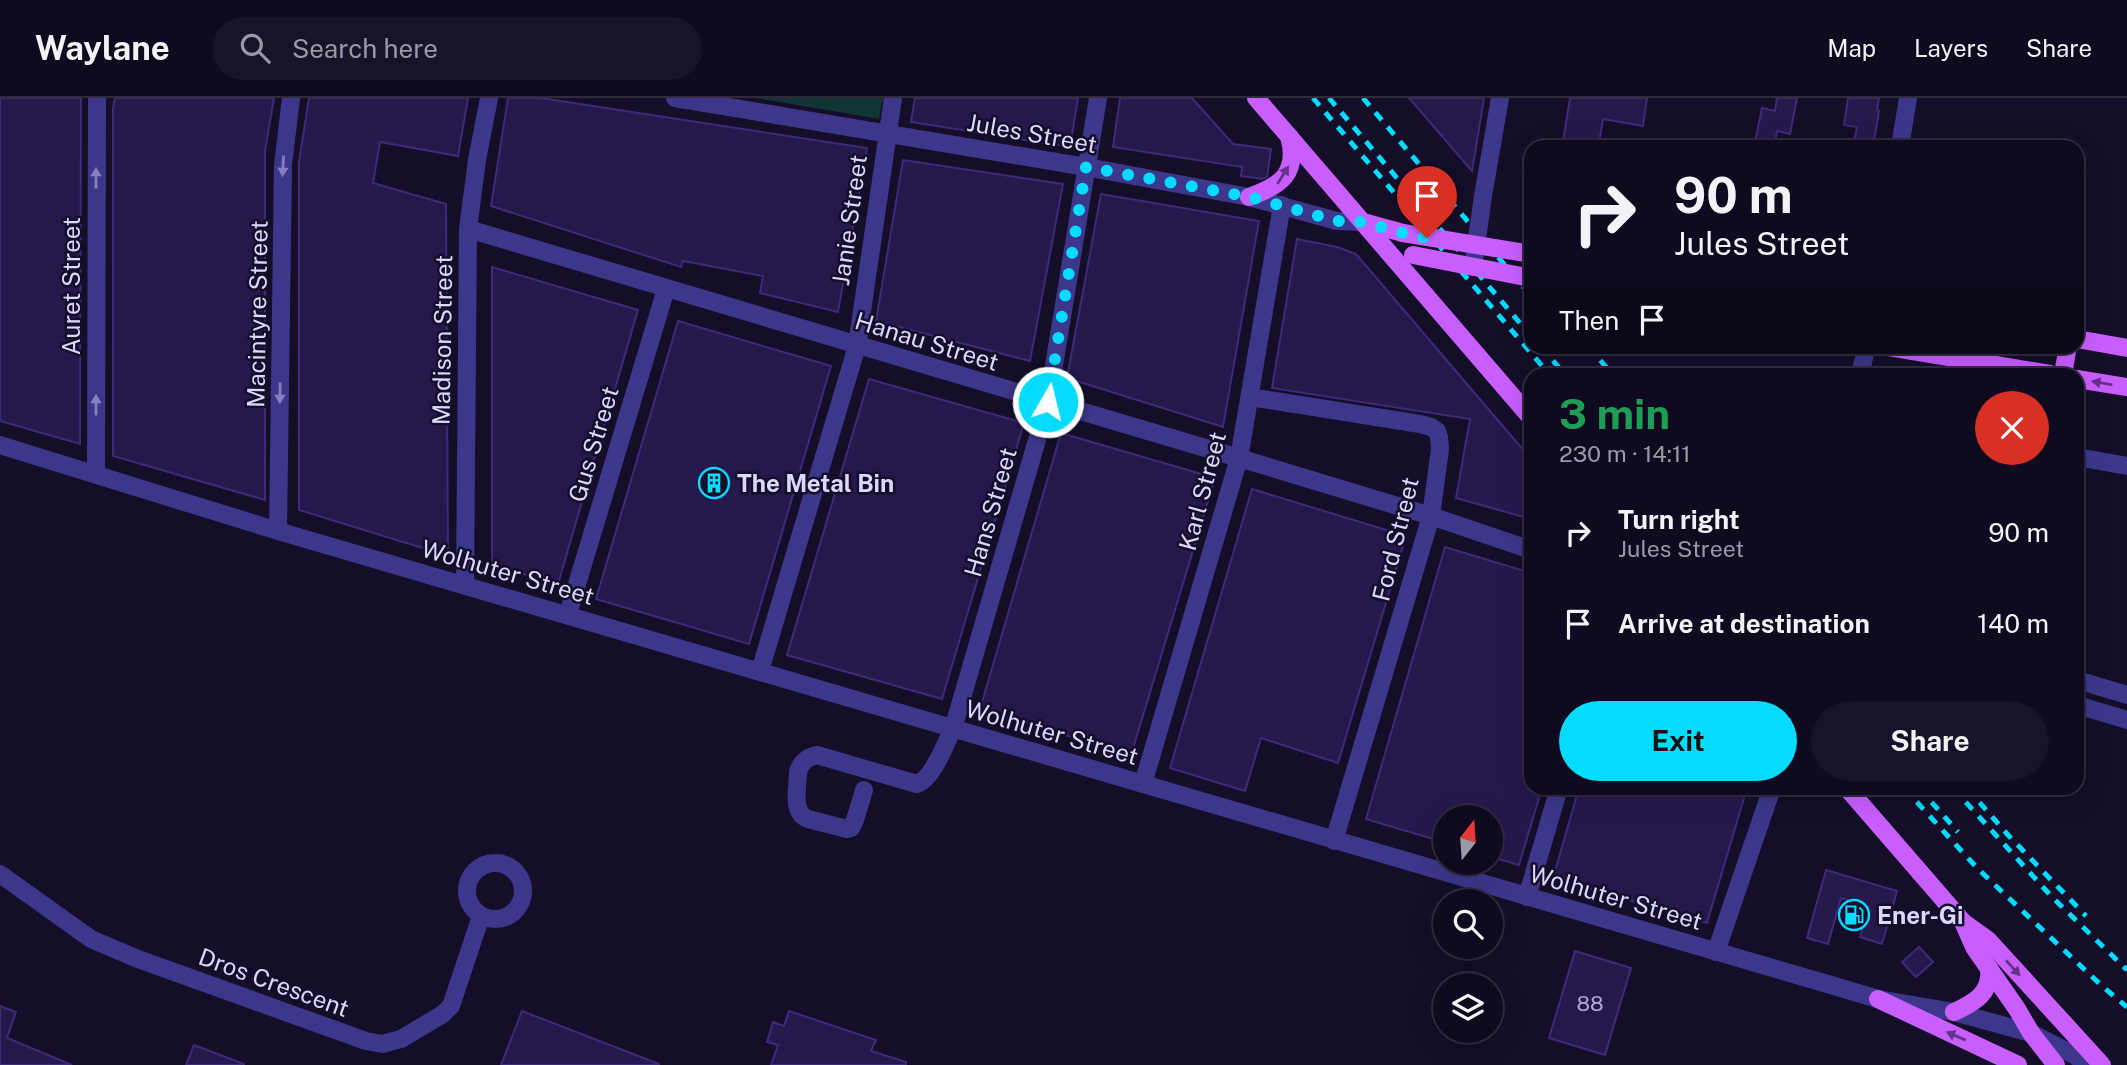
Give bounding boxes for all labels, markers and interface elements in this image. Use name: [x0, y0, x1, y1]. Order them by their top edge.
search box: [212, 17, 702, 80]
text: Waylane: [35, 29, 170, 67]
icon: search: [236, 29, 274, 67]
text: Search here: [292, 33, 438, 64]
text: Map: [1827, 34, 1876, 62]
text: Layers: [1914, 34, 1988, 62]
text: Share: [2026, 34, 2092, 62]
street label: Jules Street: [965, 108, 1099, 158]
street label: Janie Street: [826, 153, 872, 287]
one-way arrow: [278, 155, 289, 177]
one-way arrow: [90, 166, 102, 188]
one-way arrow: [1277, 166, 1289, 185]
pin: [1397, 166, 1457, 238]
text: 90 m: [1674, 166, 1793, 224]
icon: right: [1559, 168, 1650, 259]
icon: arrive: [1408, 177, 1446, 215]
street label: Auret Street: [57, 217, 85, 355]
street label: Macintyre Street: [241, 220, 273, 408]
text: Jules Street: [1674, 225, 1849, 262]
street label: Madison Street: [427, 255, 457, 425]
icon: arrive: [1633, 301, 1671, 339]
text: Then: [1559, 305, 1619, 336]
street label: Hanau Street: [852, 306, 1002, 376]
position arrow: [1011, 365, 1085, 439]
one-way arrow: [2091, 377, 2113, 388]
one-way arrow: [275, 382, 286, 404]
street label: Gus Street: [562, 383, 624, 505]
text: 3 min: [1559, 389, 1670, 438]
button: close: [1975, 391, 2049, 465]
one-way arrow: [90, 394, 102, 416]
street label: Karl Street: [1173, 428, 1231, 554]
text: 230 m · 14:11: [1559, 440, 1691, 467]
street label: Hans Street: [958, 444, 1022, 580]
building icon: The Metal Bin: [697, 466, 731, 500]
place label: The Metal Bin: [737, 469, 894, 497]
street label: Ford Street: [1366, 474, 1424, 604]
text: Turn right: [1618, 504, 1740, 535]
icon: right: [1559, 514, 1597, 552]
text: 90 m: [1988, 517, 2049, 548]
street label: Wolhuter Street: [418, 534, 598, 610]
text: Jules Street: [1618, 535, 1744, 562]
icon: arrive: [1559, 605, 1597, 643]
text: Arrive at destination: [1618, 608, 1870, 639]
text: 140 m: [1977, 608, 2049, 639]
street label: Wolhuter Street: [962, 694, 1142, 770]
button: Exit: [1559, 701, 1797, 781]
button: Share: [1811, 701, 2049, 781]
north arrow: [1433, 805, 1503, 875]
map controls: [1433, 805, 1503, 1043]
street label: Wolhuter Street: [1526, 859, 1706, 935]
button: search: [1433, 889, 1503, 959]
fuel station icon: Ener-Gi: [1837, 898, 1871, 932]
place label: Ener-Gi: [1877, 901, 1963, 929]
street label: Dros Crescent: [195, 942, 353, 1022]
one-way arrow: [2005, 959, 2021, 977]
button: layers: [1433, 973, 1503, 1043]
house number: 88: [1576, 991, 1604, 1016]
one-way arrow: [1946, 1030, 1967, 1041]

